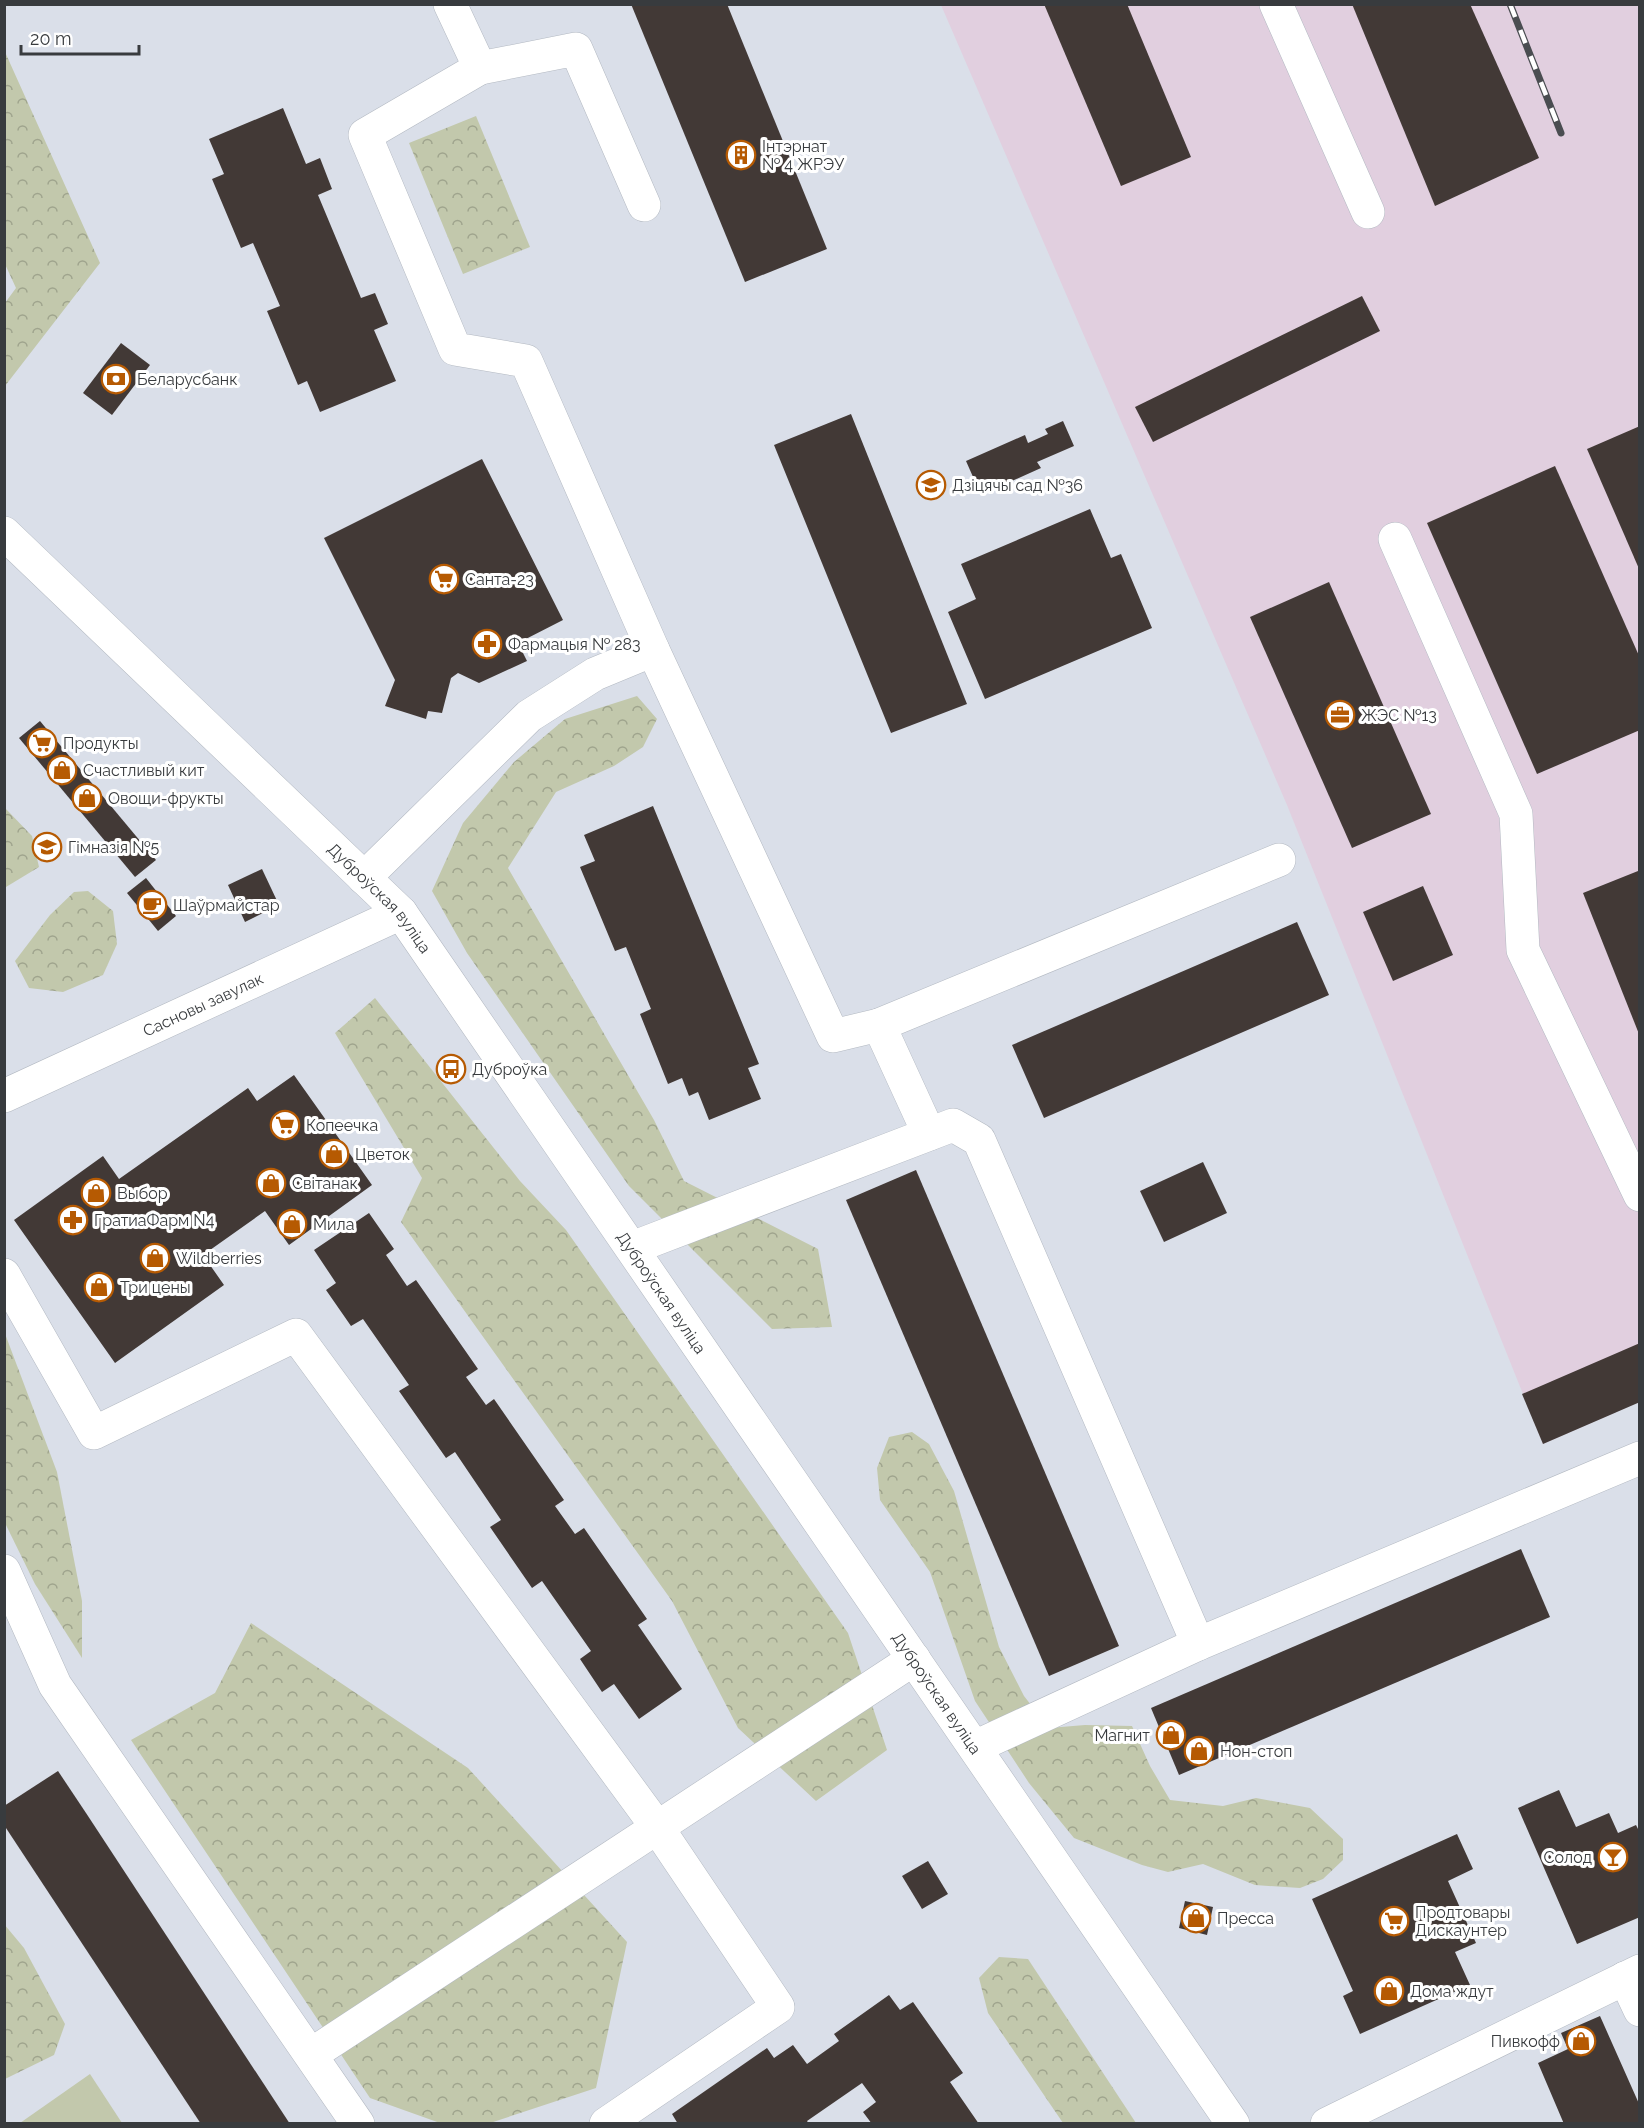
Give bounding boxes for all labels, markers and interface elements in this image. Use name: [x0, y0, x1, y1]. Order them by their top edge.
scale bar: [21, 18, 140, 56]
text: 20 m: [30, 28, 72, 49]
place label: Інтэрнат № 4 ЖРЭУ: [762, 137, 844, 174]
building icon: Інтэрнат № 4 ЖРЭУ: [725, 139, 757, 171]
bank icon: Беларусбанк: [100, 363, 132, 395]
place label: Беларусбанк: [137, 370, 238, 389]
school or university icon: Дзіцячы сад №36: [915, 469, 947, 501]
place label: Дзіцячы сад №36: [952, 476, 1083, 495]
supermarket icon: Санта-23: [428, 563, 460, 595]
place label: Санта-23: [465, 570, 534, 589]
pharmacy icon: Фармацыя № 283: [471, 628, 503, 660]
place label: Фармацыя № 283: [508, 635, 641, 654]
office icon: ЖЭС №13: [1324, 699, 1356, 731]
place label: ЖЭС №13: [1361, 706, 1437, 725]
supermarket icon: Продукты: [26, 727, 58, 759]
place label: Продукты: [63, 734, 139, 753]
shop icon: Счастливый кит: [46, 754, 78, 786]
place label: Счастливый кит: [83, 761, 205, 780]
shop icon: Овощи-фрукты: [71, 782, 103, 814]
place label: Овощи-фрукты: [108, 789, 224, 808]
school or university icon: Гімназія №5: [31, 831, 63, 863]
place label: Гімназія №5: [68, 838, 159, 857]
street label: Дуброўская вуліца: [324, 839, 435, 957]
cafe icon: Шаўрмайстар: [136, 889, 168, 921]
place label: Шаўрмайстар: [173, 896, 280, 915]
street label: Сасновы завулак: [140, 968, 266, 1040]
bus stop icon: Дуброўка: [435, 1053, 467, 1085]
place label: Дуброўка: [472, 1060, 547, 1079]
supermarket icon: Копеечка: [269, 1109, 301, 1141]
place label: Копеечка: [306, 1116, 378, 1135]
shop icon: Цветок: [318, 1138, 350, 1170]
place label: Цветок: [355, 1145, 410, 1164]
shop icon: Світанак: [255, 1167, 287, 1199]
place label: Світанак: [292, 1174, 358, 1193]
shop icon: Выбор: [80, 1177, 112, 1209]
place label: Выбор: [117, 1184, 168, 1203]
pharmacy icon: ГратиаФарм N4: [57, 1204, 89, 1236]
shop icon: Мила: [276, 1208, 308, 1240]
place label: ГратиаФарм N4: [94, 1211, 215, 1230]
place label: Мила: [313, 1215, 354, 1234]
street label: Дуброўская вуліца: [613, 1228, 710, 1357]
shop icon: Wildberries: [139, 1242, 171, 1274]
place label: Wildberries: [176, 1249, 262, 1268]
shop icon: Три цены: [83, 1271, 115, 1303]
place label: Три цены: [120, 1278, 191, 1297]
street label: Дуброўская вуліца: [888, 1628, 986, 1758]
shop icon: Магнит: [1155, 1719, 1187, 1751]
place label: Магнит: [1094, 1726, 1150, 1745]
shop icon: Нон-стоп: [1183, 1735, 1215, 1767]
place label: Нон-стоп: [1220, 1742, 1292, 1761]
bar icon: Солод: [1597, 1841, 1629, 1873]
place label: Солод: [1544, 1848, 1592, 1867]
shop icon: Пресса: [1180, 1902, 1212, 1934]
place label: Продтовары Дискаунтер: [1415, 1903, 1510, 1940]
supermarket icon: Продтовары Дискаунтер: [1378, 1905, 1410, 1937]
place label: Пресса: [1217, 1909, 1274, 1928]
shop icon: Дома ждут: [1373, 1975, 1405, 2007]
place label: Дома ждут: [1410, 1982, 1494, 2001]
shop icon: Пивкофф: [1565, 2025, 1597, 2057]
place label: Пивкофф: [1491, 2032, 1560, 2051]

